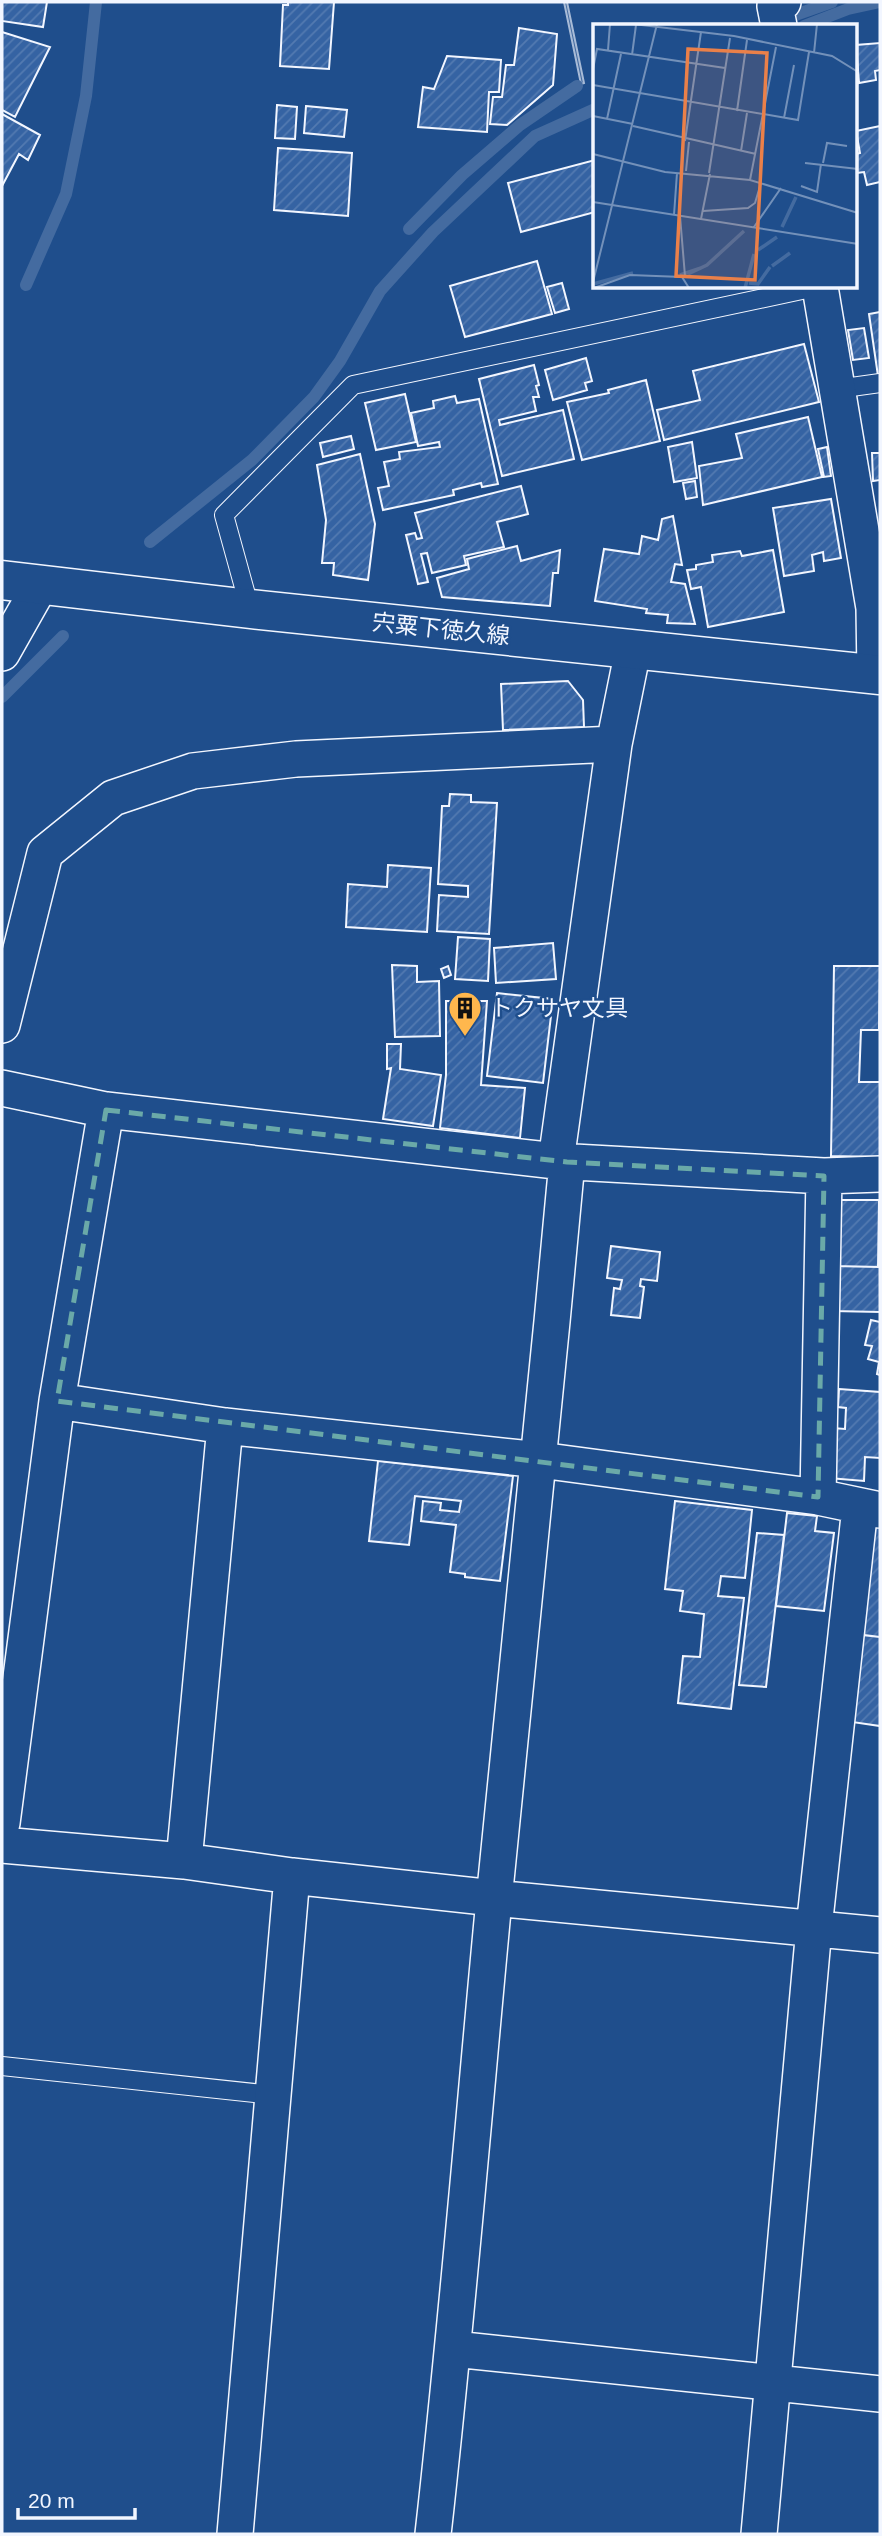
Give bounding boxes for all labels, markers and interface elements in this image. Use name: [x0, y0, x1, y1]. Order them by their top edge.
inset map: [593, 24, 858, 289]
street label: 宍粟下徳久線: [371, 609, 511, 649]
building icon: トクサヤ文具: [446, 989, 484, 1038]
place label: トクサヤ文具: [490, 995, 628, 1021]
scale bar: [18, 2476, 135, 2520]
text: 20 m: [28, 2489, 75, 2512]

